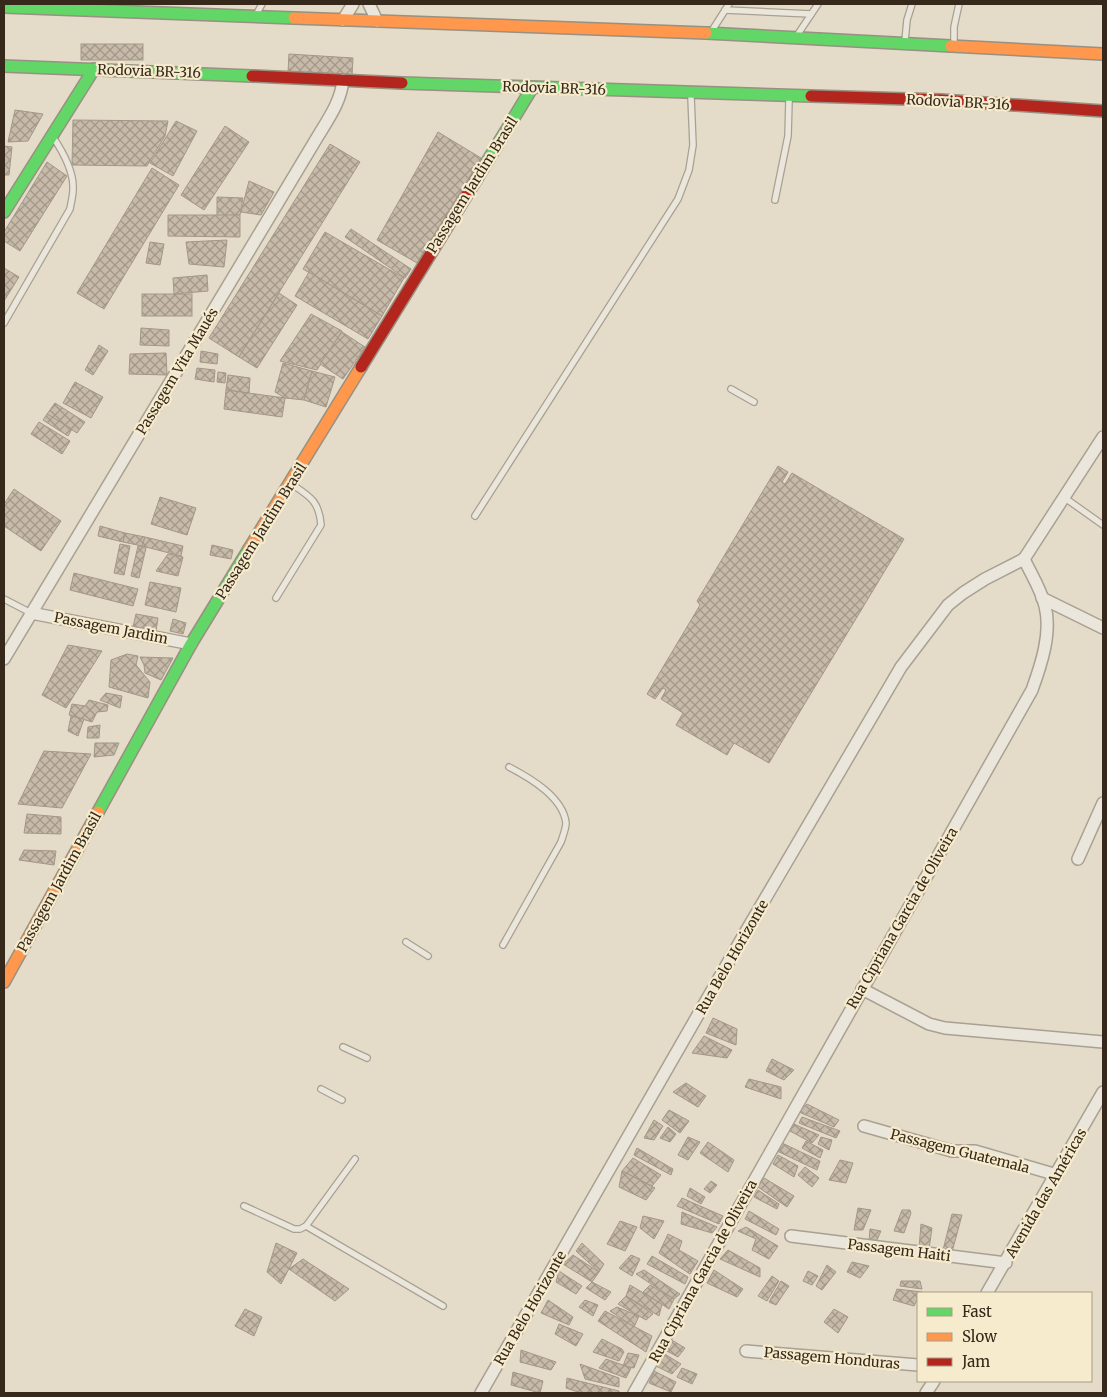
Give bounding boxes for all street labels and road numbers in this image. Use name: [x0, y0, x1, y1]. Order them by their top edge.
street label: Rodovia BR-316: [97, 60, 201, 82]
street label: Rodovia BR-316: [502, 77, 606, 99]
street label: Rodovia BR-316: [906, 90, 1010, 114]
street label: Passagem Jardim Brasil: [423, 113, 522, 257]
street label: Passagem Vita Maués: [132, 304, 222, 438]
street label: Passagem Jardim Brasil: [212, 459, 311, 603]
street label: Passagem Jardim: [52, 608, 170, 648]
street label: Passagem Jardim Brasil: [13, 808, 105, 955]
street label: Rua Cipriana Garcia de Oliveira: [843, 824, 962, 1012]
street label: Rua Belo Horizonte: [692, 897, 772, 1017]
street label: Passagem Guatemala: [889, 1125, 1032, 1177]
street label: Avenida das Américas: [1001, 1125, 1091, 1262]
street label: Rua Cipriana Garcia de Oliveira: [645, 1176, 761, 1366]
street label: Passagem Haiti: [846, 1235, 952, 1265]
street label: Rua Belo Horizonte: [490, 1248, 570, 1368]
street label: Passagem Honduras: [763, 1343, 901, 1373]

